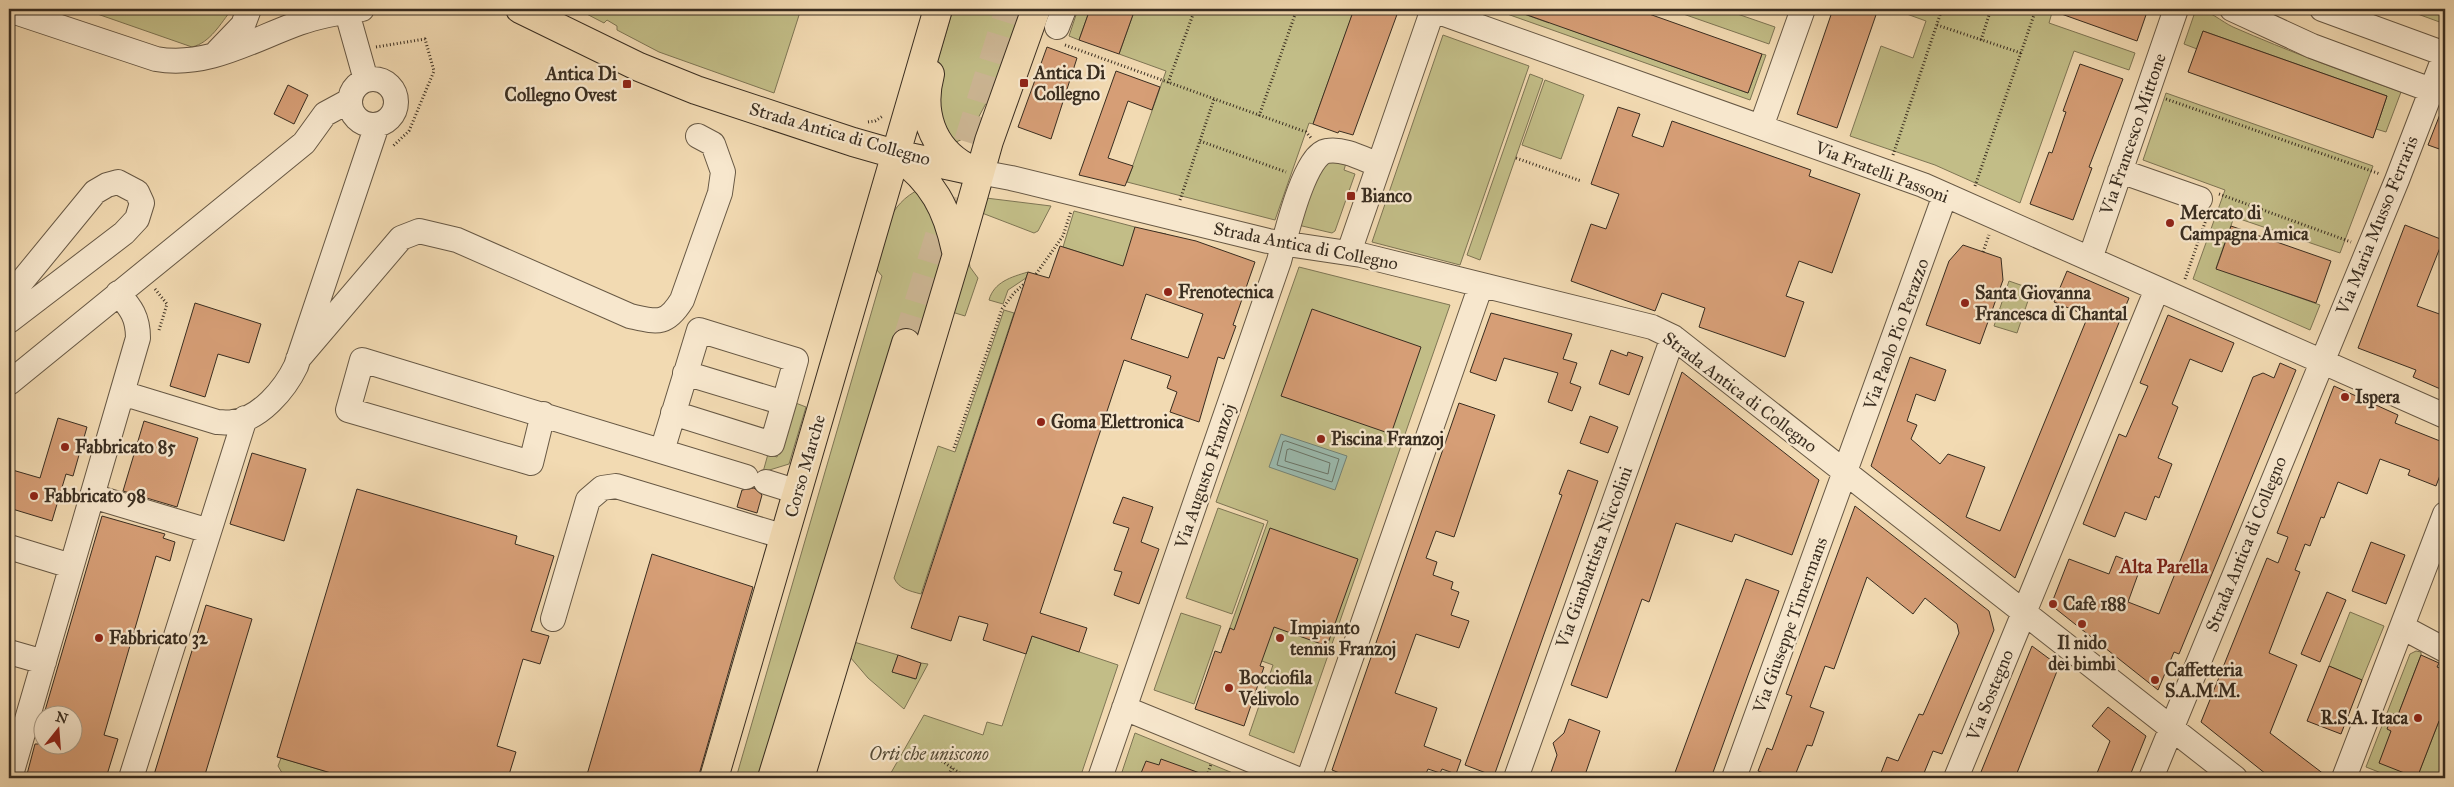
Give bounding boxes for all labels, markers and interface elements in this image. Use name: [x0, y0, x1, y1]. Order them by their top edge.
street label: Via Francesco Mittone: [2095, 50, 2171, 219]
place label: Antica Di Collegno: [1033, 62, 1106, 106]
place label: Antica Di Collegno Ovest: [505, 63, 618, 107]
marker: Antica Di Collegno: [1018, 77, 1030, 89]
marker: Antica Di Collegno Ovest: [621, 78, 633, 90]
street label: Strada Antica di Collegno: [747, 98, 933, 171]
street label: Via Maria Musso Ferraris: [2331, 132, 2423, 318]
street label: Via Fratelli Passoni: [1811, 136, 1952, 208]
place label: Bianco: [1361, 185, 1412, 207]
marker: Bianco: [1345, 190, 1357, 202]
place label: Mercato di Campagna Amica: [2180, 202, 2309, 246]
street label: Strada Antica di Collegno: [1212, 217, 1400, 276]
marker: Mercato di Campagna Amica: [2164, 217, 2176, 229]
street label: Via Paolo Pio Perazzo: [1858, 255, 1934, 414]
place label: Frenotecnica: [1178, 281, 1274, 303]
place label: Santa Giovanna Francesca di Chantal: [1975, 282, 2129, 325]
marker: Frenotecnica: [1162, 286, 1174, 298]
marker: Santa Giovanna Francesca di Chantal: [1959, 297, 1971, 309]
street label: Strada Antica di Collegno: [1658, 327, 1821, 458]
place label: Ispera: [2355, 386, 2400, 409]
marker: Ispera: [2339, 391, 2351, 403]
street label: Via Augusto Franzoj: [1170, 401, 1241, 553]
place label: Goma Elettronica: [1051, 411, 1184, 433]
street label: Corso Marche: [780, 412, 830, 520]
marker: Goma Elettronica: [1035, 416, 1047, 428]
place label: Piscina Franzoj: [1331, 428, 1444, 451]
marker: Piscina Franzoj: [1315, 433, 1327, 445]
place label: Fabbricato 85: [75, 436, 176, 458]
marker: Fabbricato 85: [59, 441, 71, 453]
street label: Strada Antica di Collegno: [2201, 453, 2292, 635]
street label: Via Gianbattista Niccolini: [1551, 463, 1637, 652]
place label: Fabbricato 98: [44, 485, 146, 508]
marker: Fabbricato 98: [28, 490, 40, 502]
street label: Via Giuseppe Timermans: [1748, 534, 1832, 717]
district label: Alta Parella: [2118, 555, 2209, 578]
place label: Cafè 188: [2063, 593, 2126, 615]
marker: Cafè 188: [2047, 598, 2059, 610]
place label: Impianto tennis Franzoj: [1289, 617, 1396, 661]
marker: Il nido dei bimbi: [2076, 618, 2088, 630]
place label: Fabbricato 32: [109, 627, 209, 650]
marker: Fabbricato 32: [93, 632, 105, 644]
marker: Impianto tennis Franzoj: [1274, 632, 1286, 644]
place label: Il nido dei bimbi: [2048, 632, 2117, 675]
street label: Via Sostegno: [1961, 646, 2019, 745]
place label: Caffetteria S.A.M.M.: [2165, 659, 2243, 702]
place label: Bocciofila Velivolo: [1238, 667, 1313, 710]
marker: Caffetteria S.A.M.M.: [2149, 674, 2161, 686]
marker: Bocciofila Velivolo: [1223, 682, 1235, 694]
north arrow: [32, 704, 82, 754]
place label: R.S.A. Itaca: [2320, 707, 2408, 729]
text: N: [53, 708, 70, 728]
marker: R.S.A. Itaca: [2412, 712, 2424, 724]
park label: Orti che uniscono: [869, 743, 989, 765]

